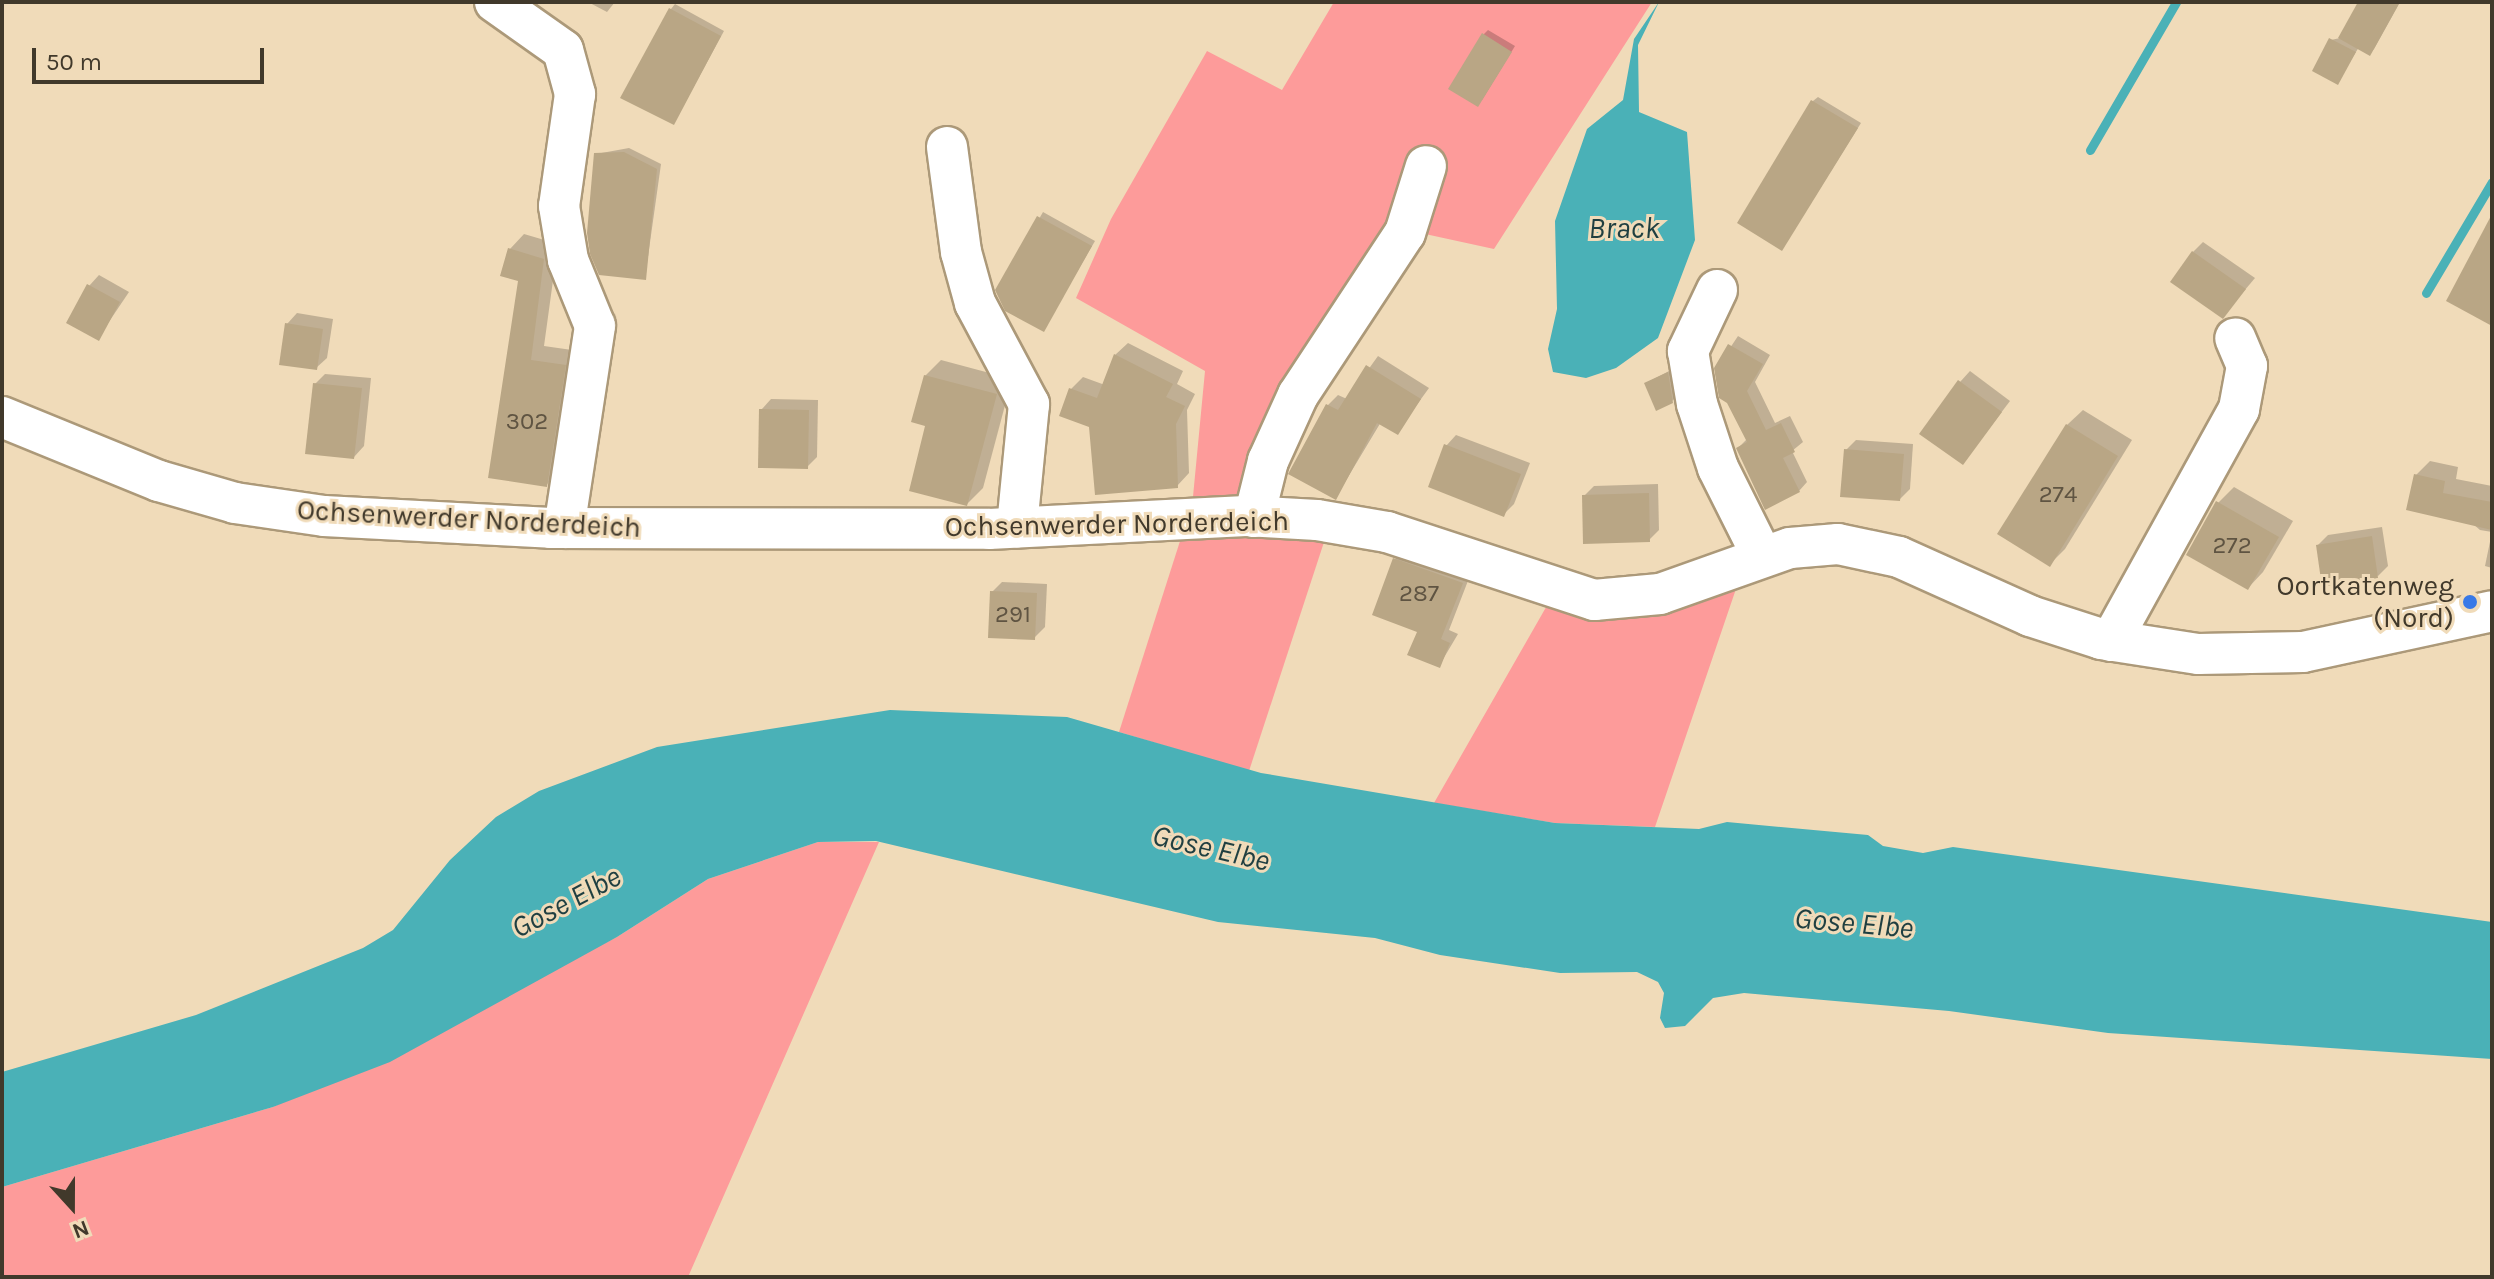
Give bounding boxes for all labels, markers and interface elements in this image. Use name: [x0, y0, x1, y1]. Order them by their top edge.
scale bar: [36, 32, 268, 82]
text: 50 m: [46, 48, 102, 76]
water label: Brack: [1588, 210, 1660, 246]
house number: 302: [506, 408, 548, 436]
house number: 274: [2039, 481, 2077, 509]
street label: Ochsenwerder Norderdeich: [296, 493, 642, 545]
street label: Ochsenwerder Norderdeich: [945, 504, 1289, 544]
house number: 272: [2212, 532, 2252, 560]
place label: Oortkatenweg (Nord): [2277, 569, 2454, 635]
house number: 287: [1399, 580, 1439, 608]
marker: Oortkatenweg (Nord): [2461, 593, 2479, 611]
house number: 291: [995, 601, 1031, 629]
water label: Gose Elbe: [1149, 817, 1273, 879]
water label: Gose Elbe: [505, 858, 627, 946]
water label: Gose Elbe: [1793, 900, 1915, 946]
north arrow: [32, 1167, 112, 1247]
text: N: [69, 1214, 93, 1244]

